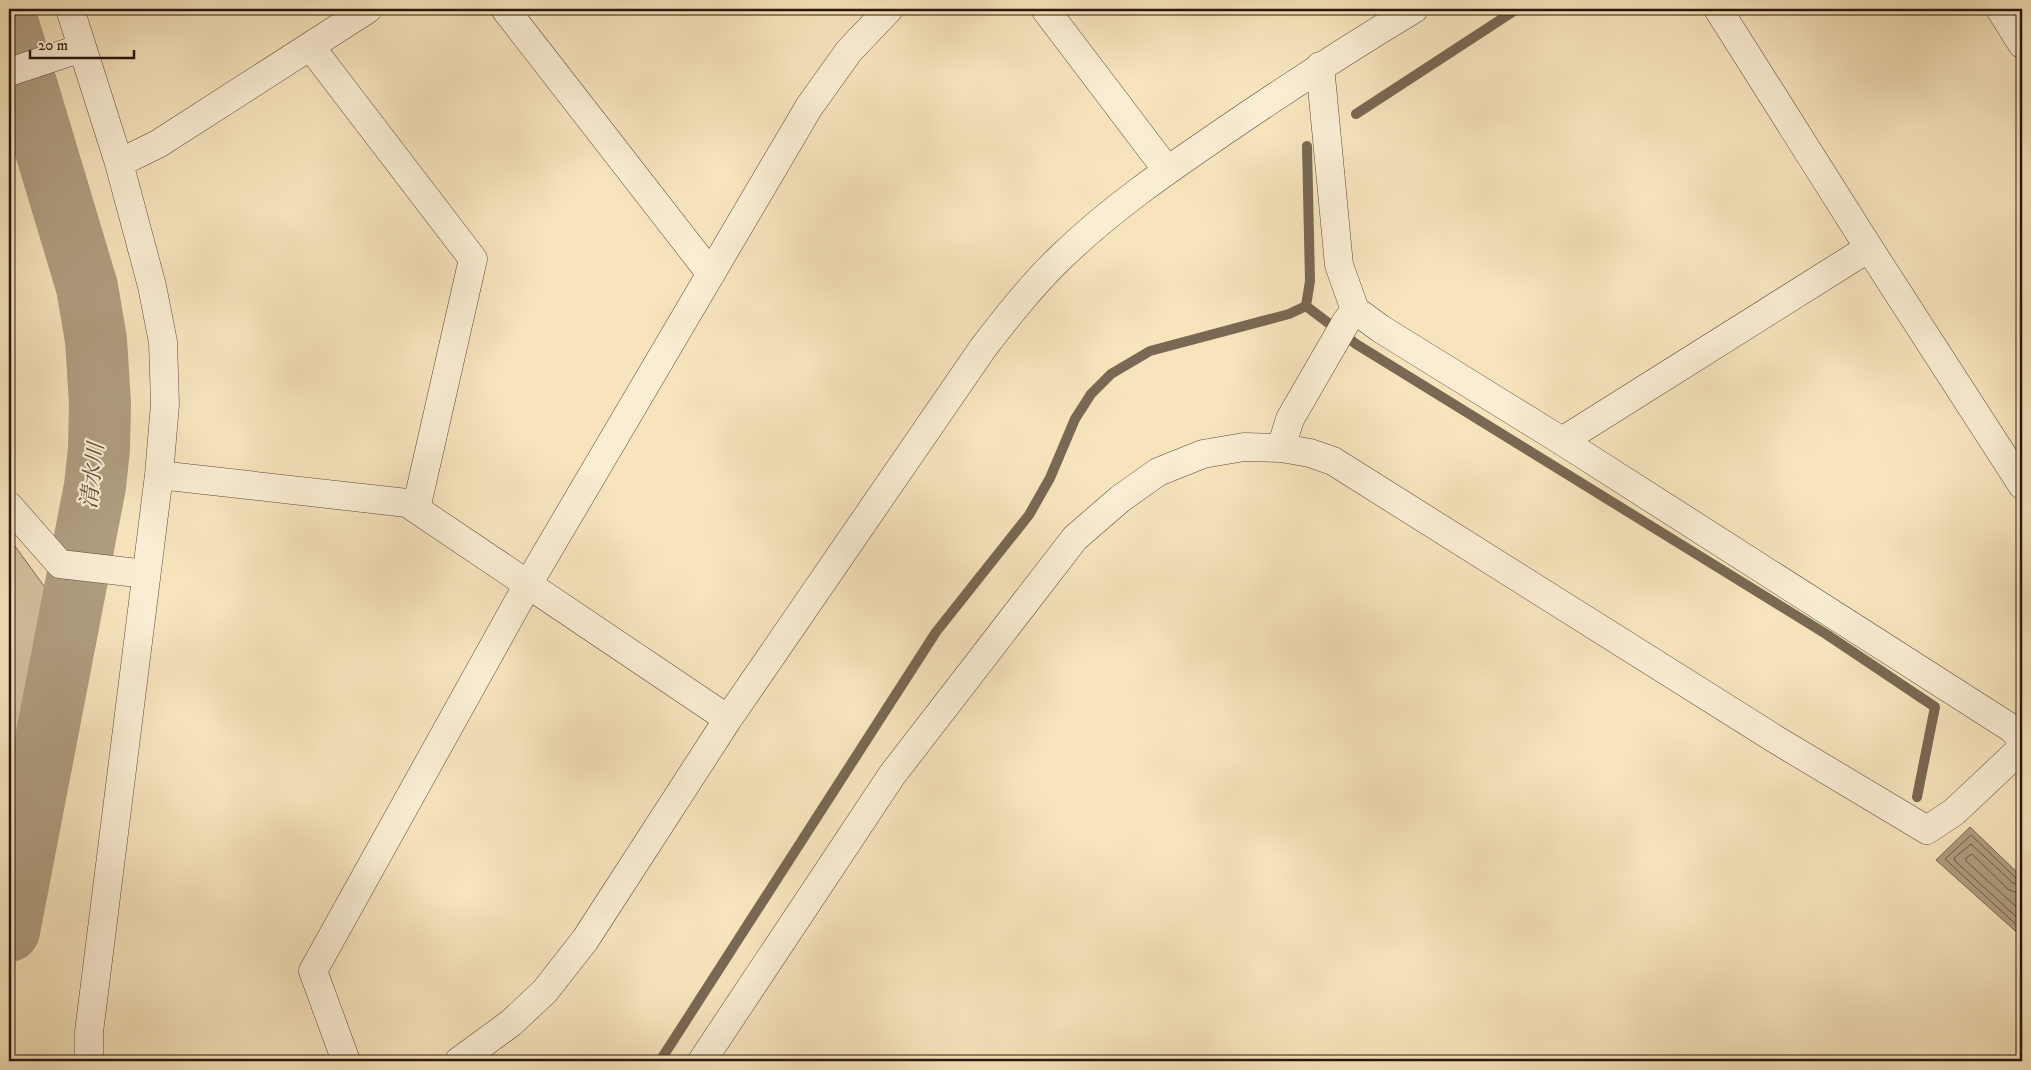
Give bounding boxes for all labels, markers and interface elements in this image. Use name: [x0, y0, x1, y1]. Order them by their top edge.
scale bar: [30, 28, 134, 60]
text: 20 m: [38, 36, 68, 55]
water label: 清水川: [76, 440, 111, 510]

